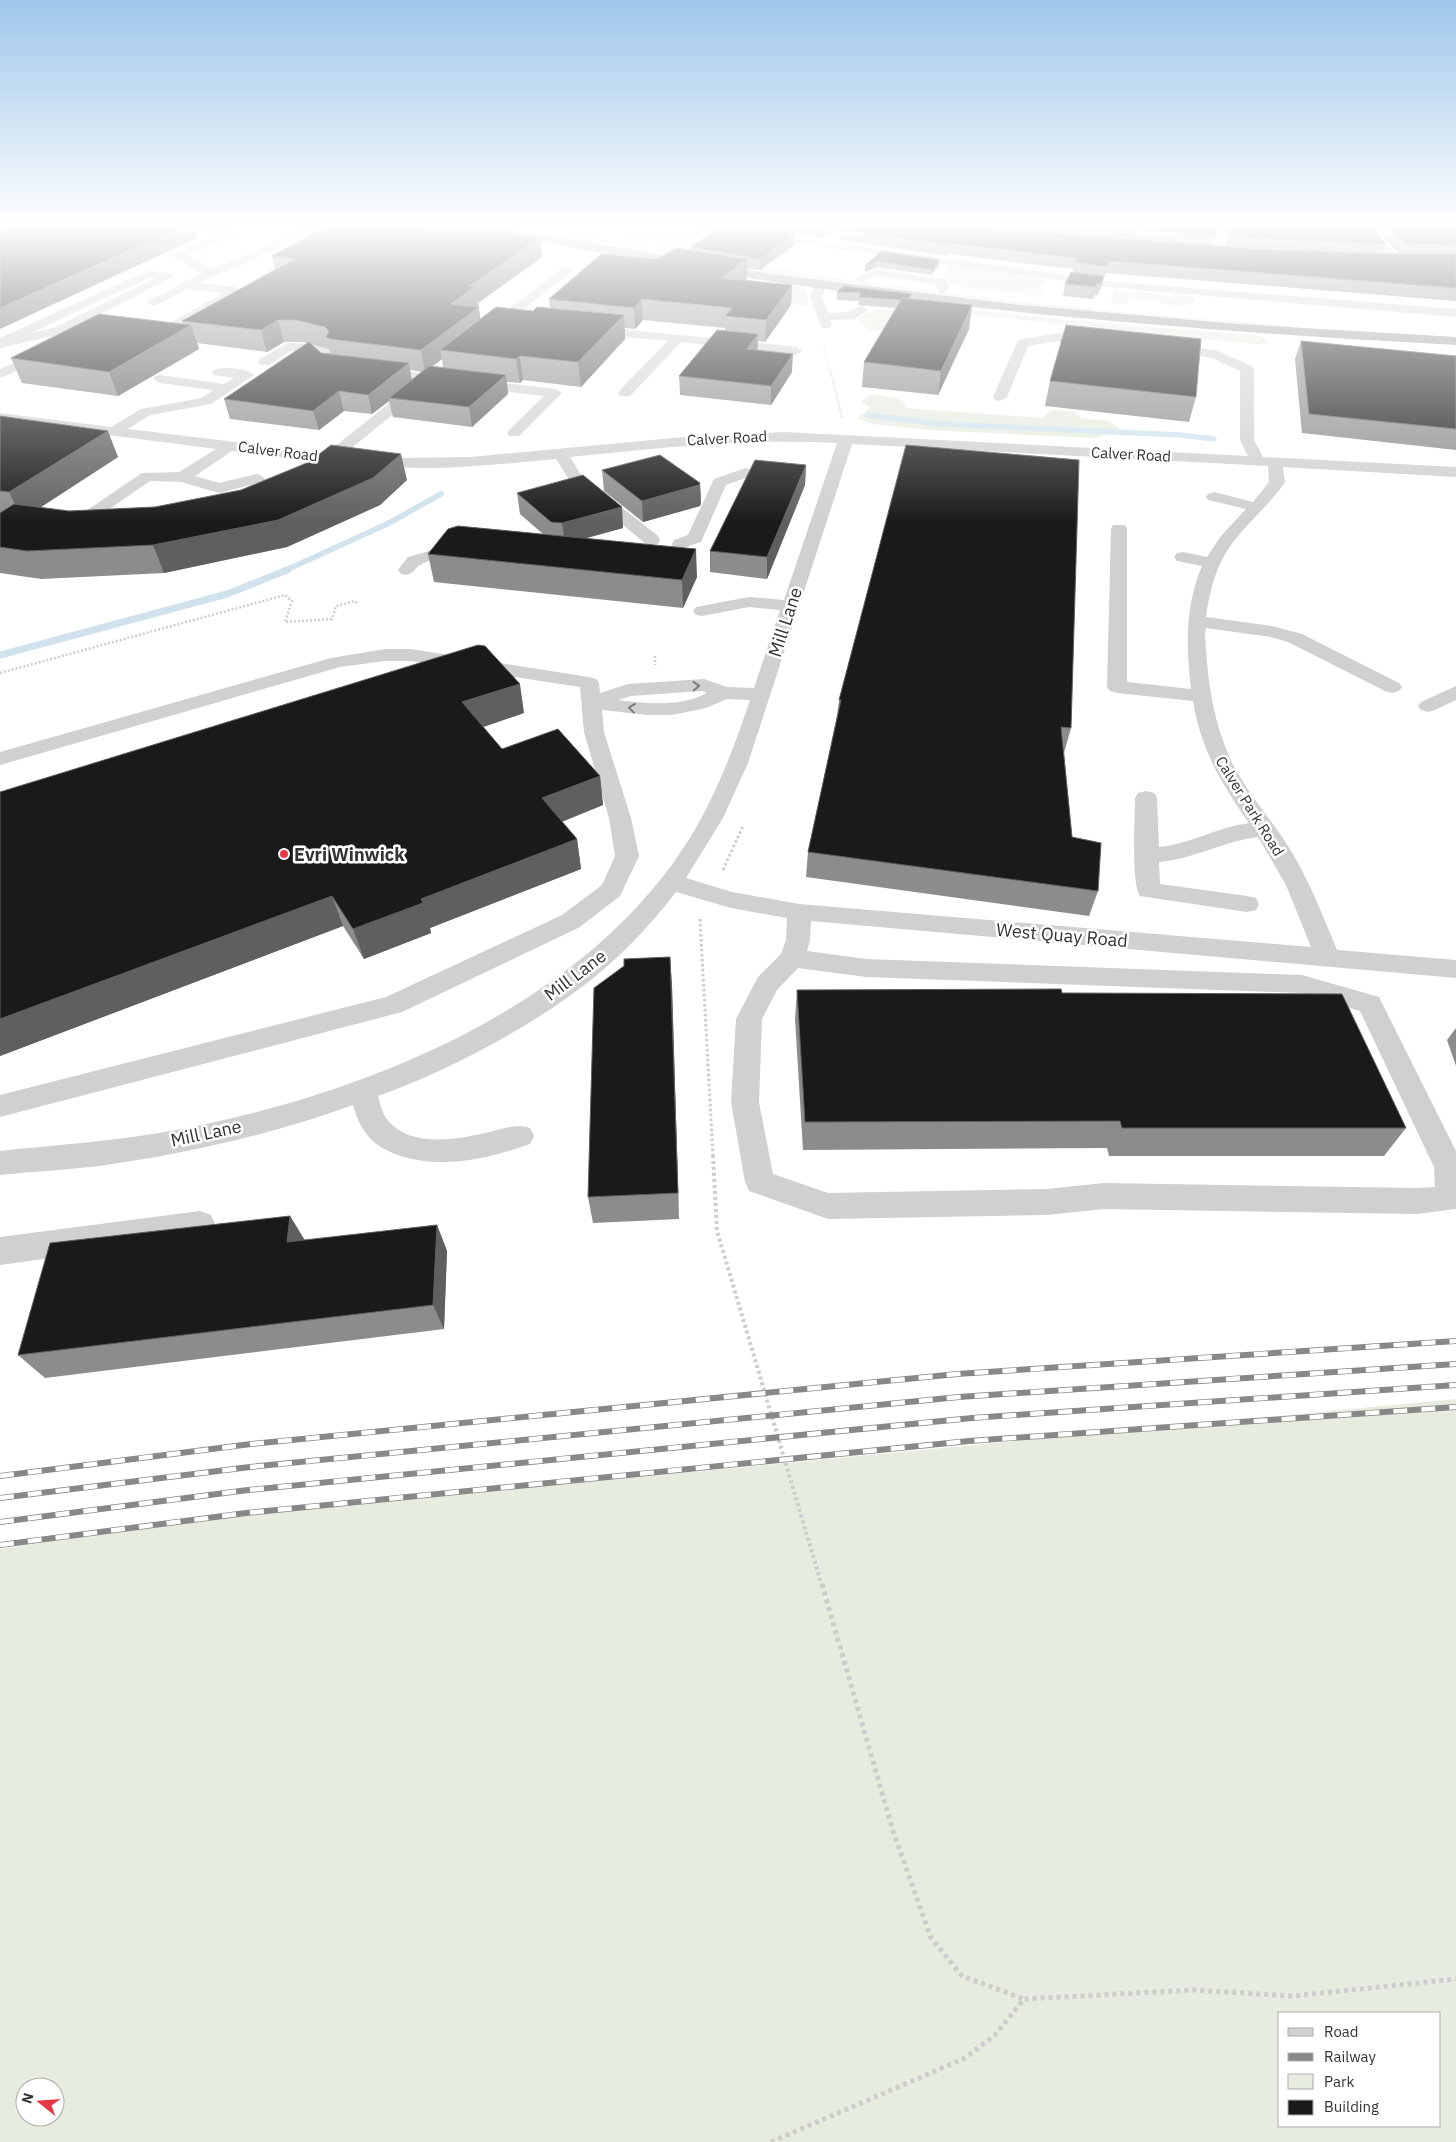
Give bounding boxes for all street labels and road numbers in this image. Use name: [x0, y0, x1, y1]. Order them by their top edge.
street label: Calver Road: [686, 426, 768, 450]
street label: Calver Road: [237, 437, 319, 465]
street label: Calver Road: [1090, 442, 1172, 466]
street label: Mill Lane: [763, 584, 807, 660]
street label: Calver Park Road: [1212, 753, 1288, 859]
street label: West Quay Road: [995, 918, 1129, 952]
street label: Mill Lane: [539, 944, 611, 1006]
street label: Mill Lane: [168, 1114, 244, 1152]

